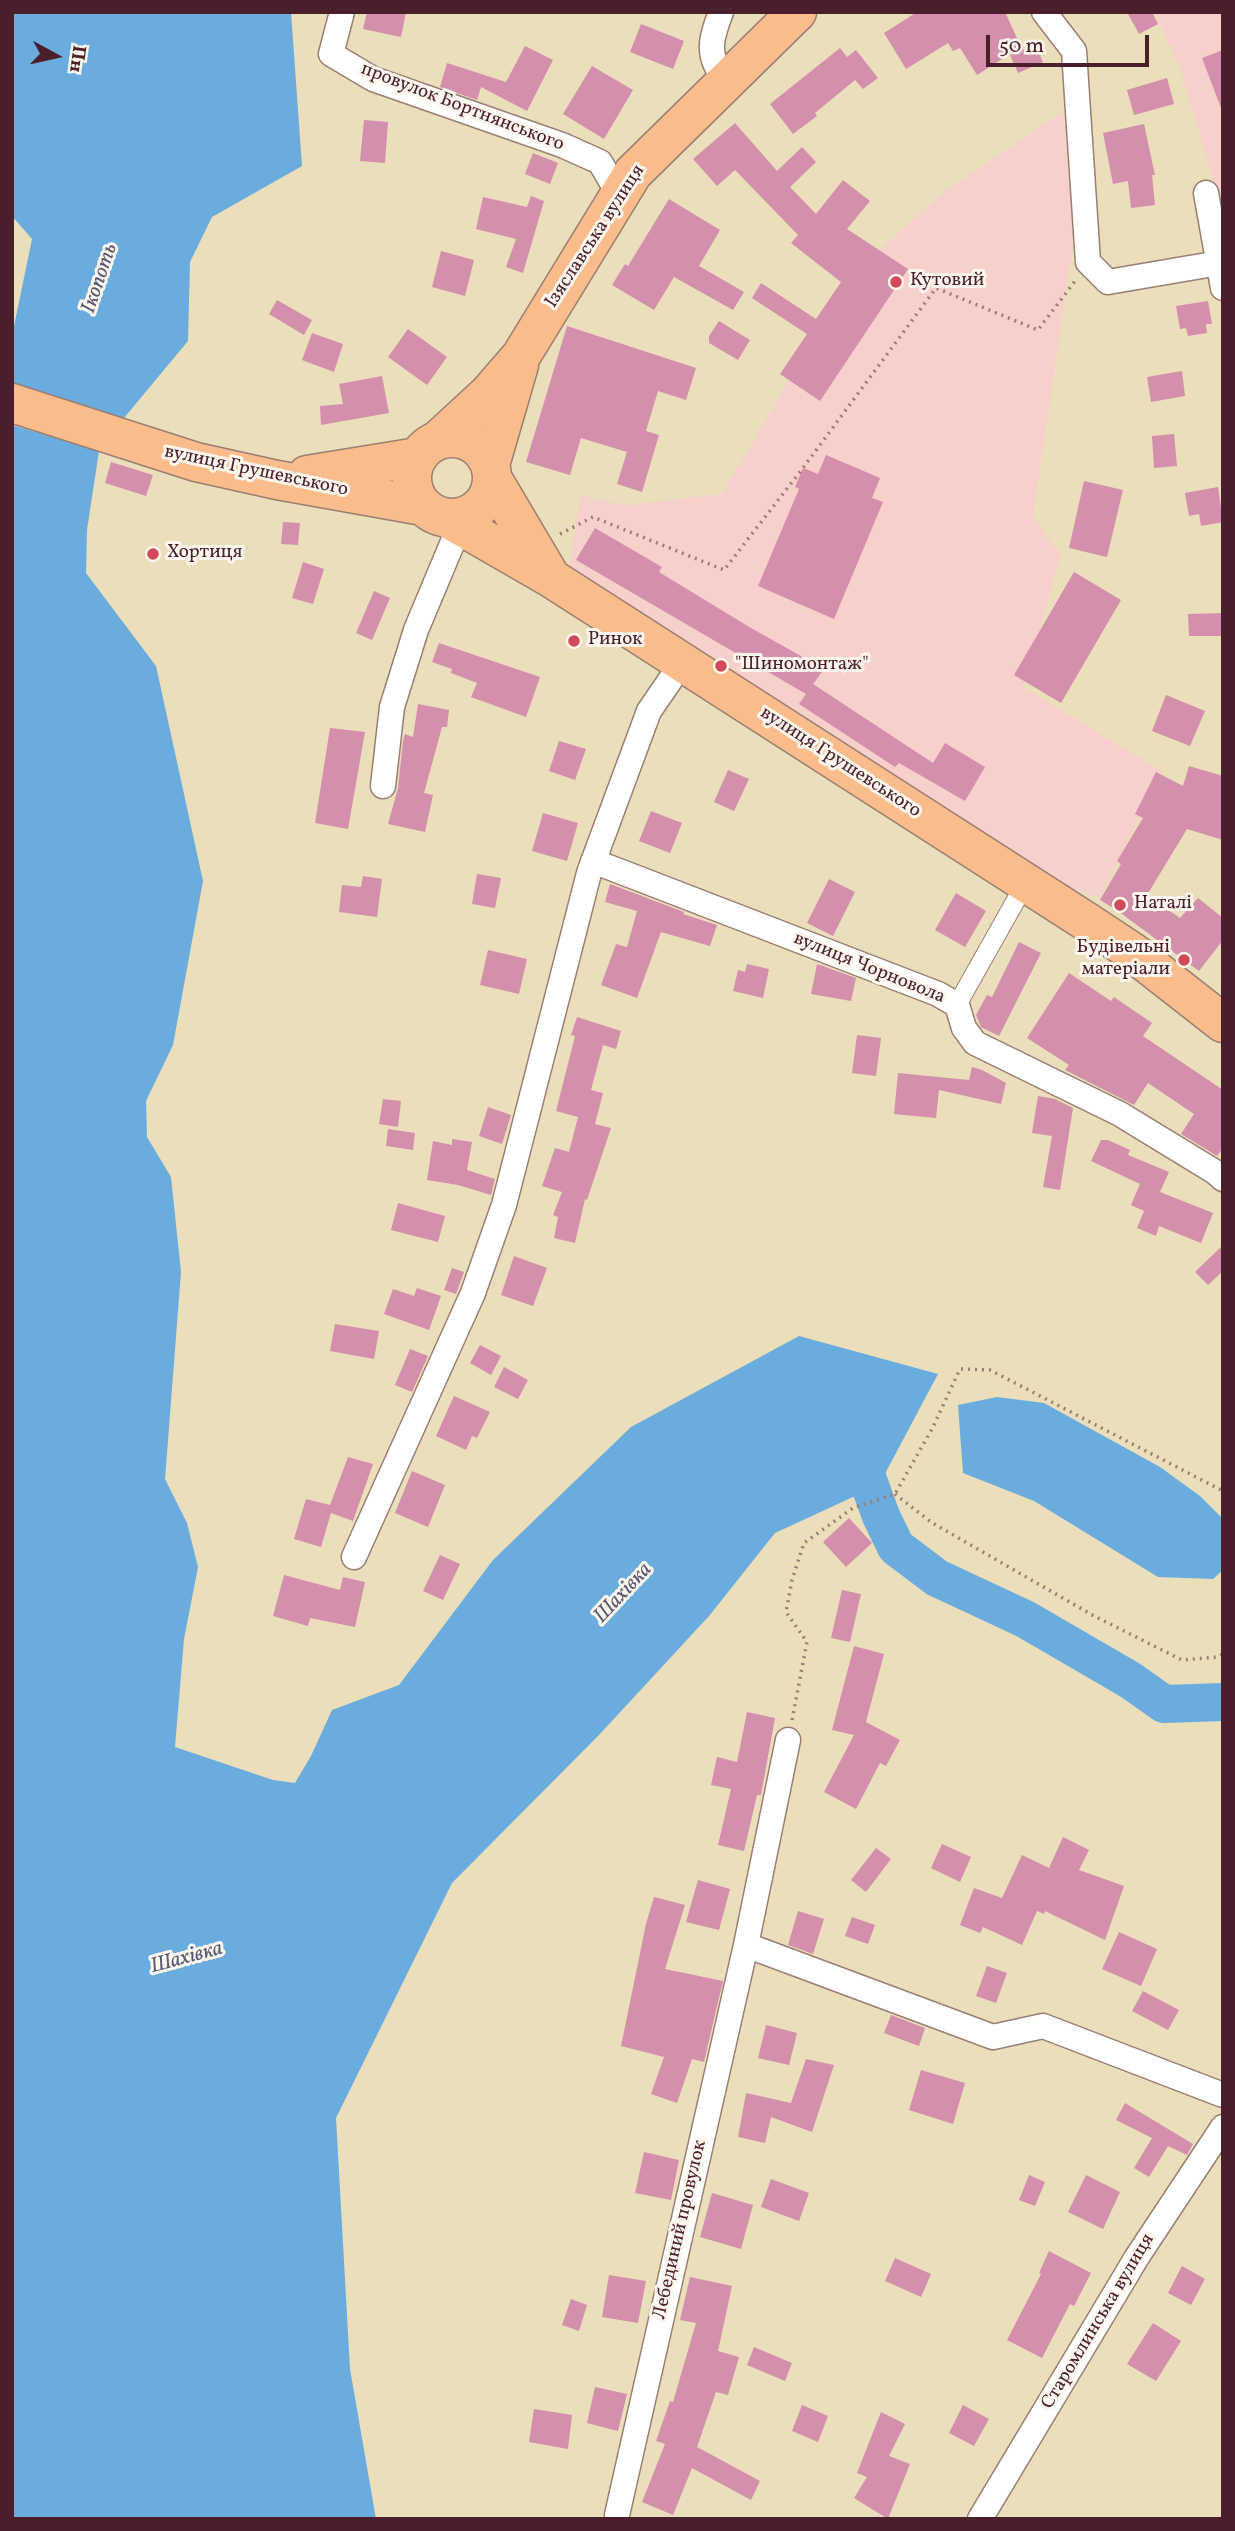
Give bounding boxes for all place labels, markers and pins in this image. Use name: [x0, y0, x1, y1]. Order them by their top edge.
place label: Кутовий: [910, 271, 984, 293]
marker: Кутовий: [888, 274, 904, 290]
place label: Хортиця: [167, 543, 242, 565]
marker: Хортиця: [145, 546, 161, 562]
place label: Ринок: [588, 630, 642, 652]
marker: Ринок: [566, 633, 582, 649]
place label: "Шиномонтаж": [735, 655, 869, 677]
marker: "Шиномонтаж": [713, 658, 729, 674]
place label: Наталі: [1134, 894, 1192, 916]
marker: Наталі: [1112, 897, 1128, 913]
place label: Будівельні матеріали: [1077, 938, 1170, 982]
marker: Будівельні матеріали: [1176, 952, 1192, 968]

